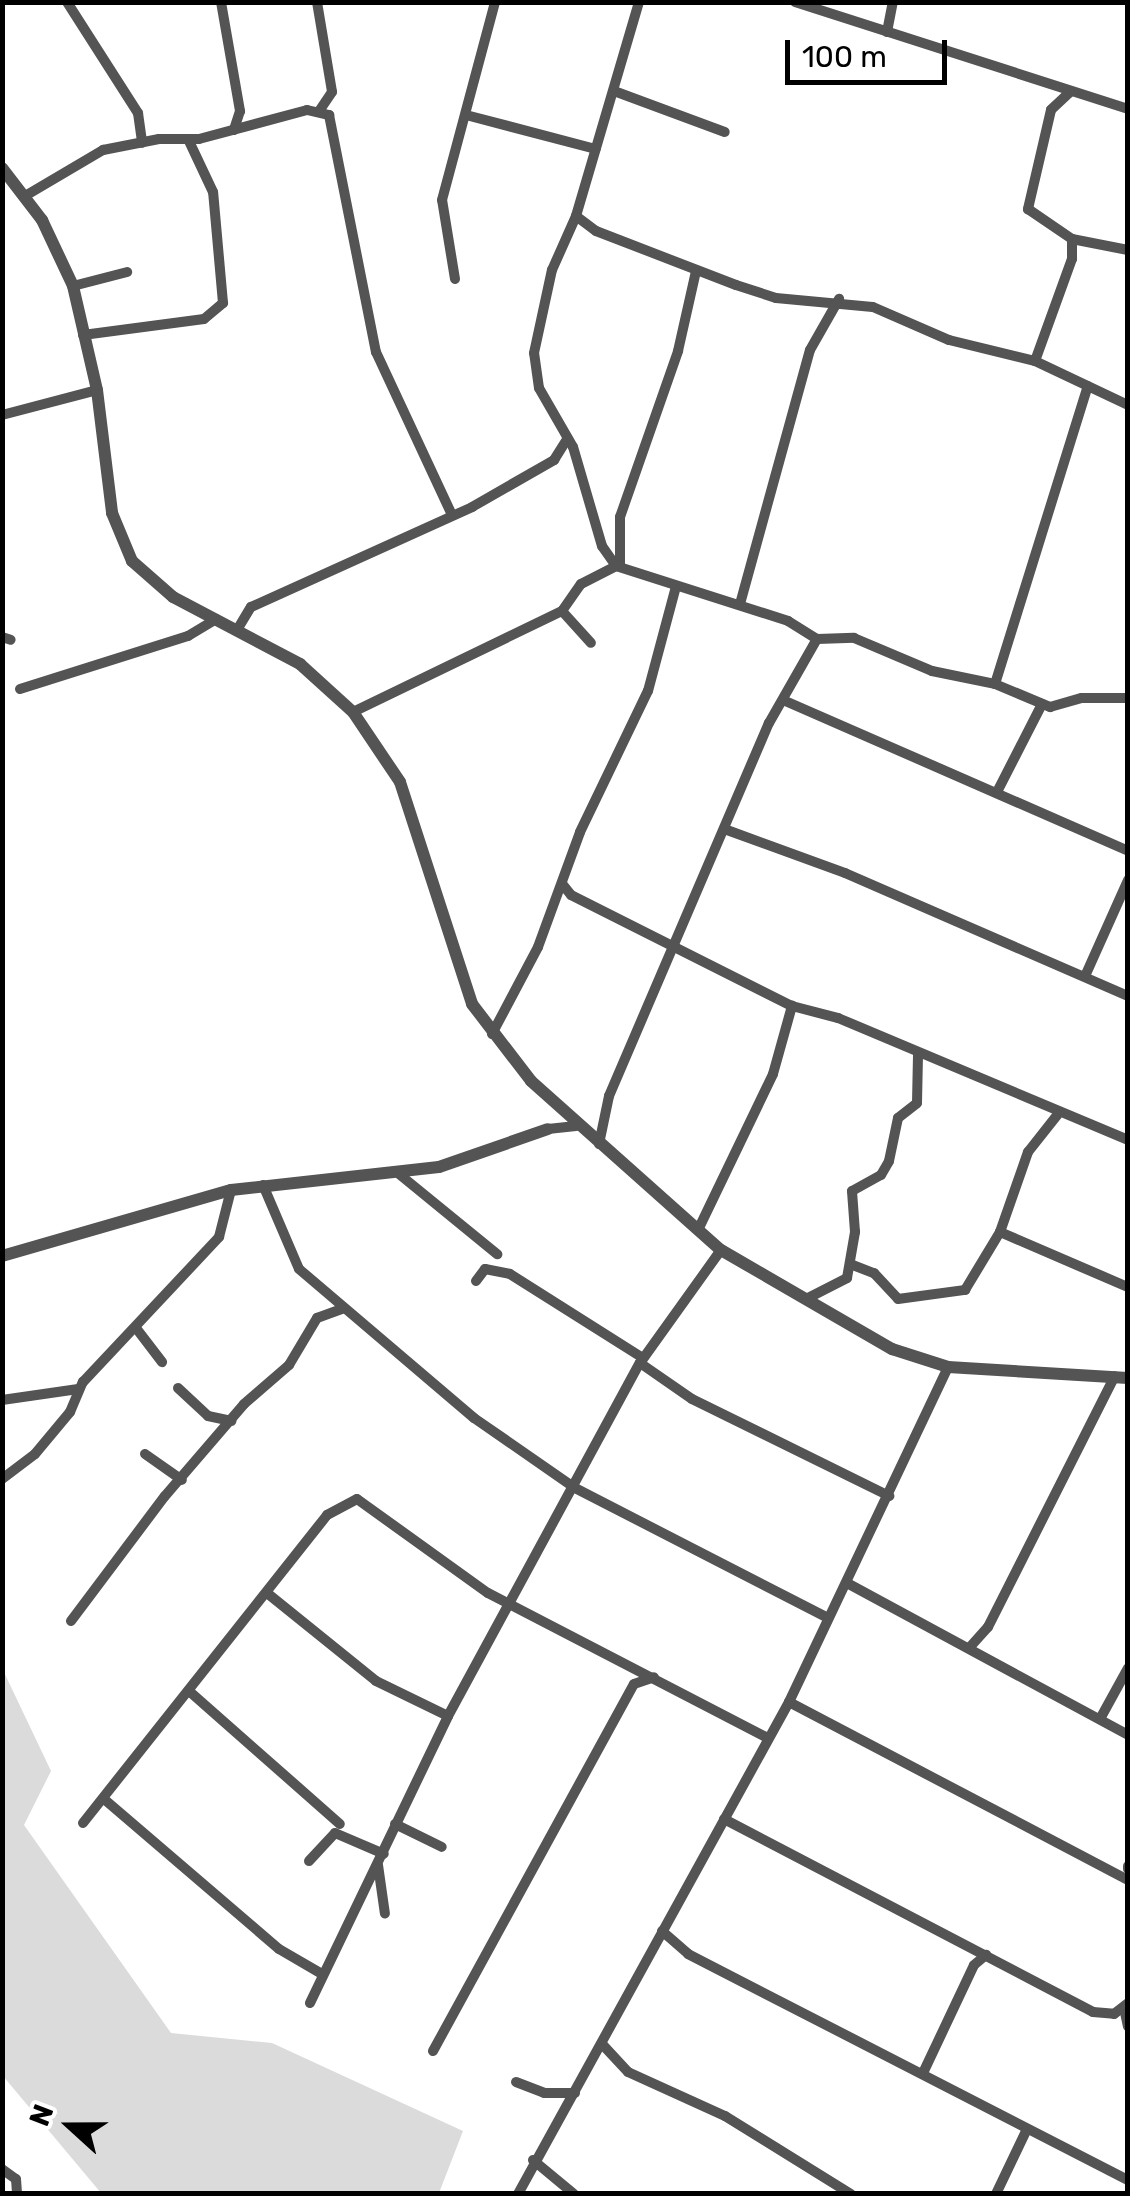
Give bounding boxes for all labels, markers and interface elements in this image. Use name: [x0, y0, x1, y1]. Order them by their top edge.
scale bar: [790, 20, 952, 82]
text: 100 m: [802, 39, 887, 75]
north arrow: [20, 2076, 120, 2176]
text: N: [23, 2100, 61, 2130]

